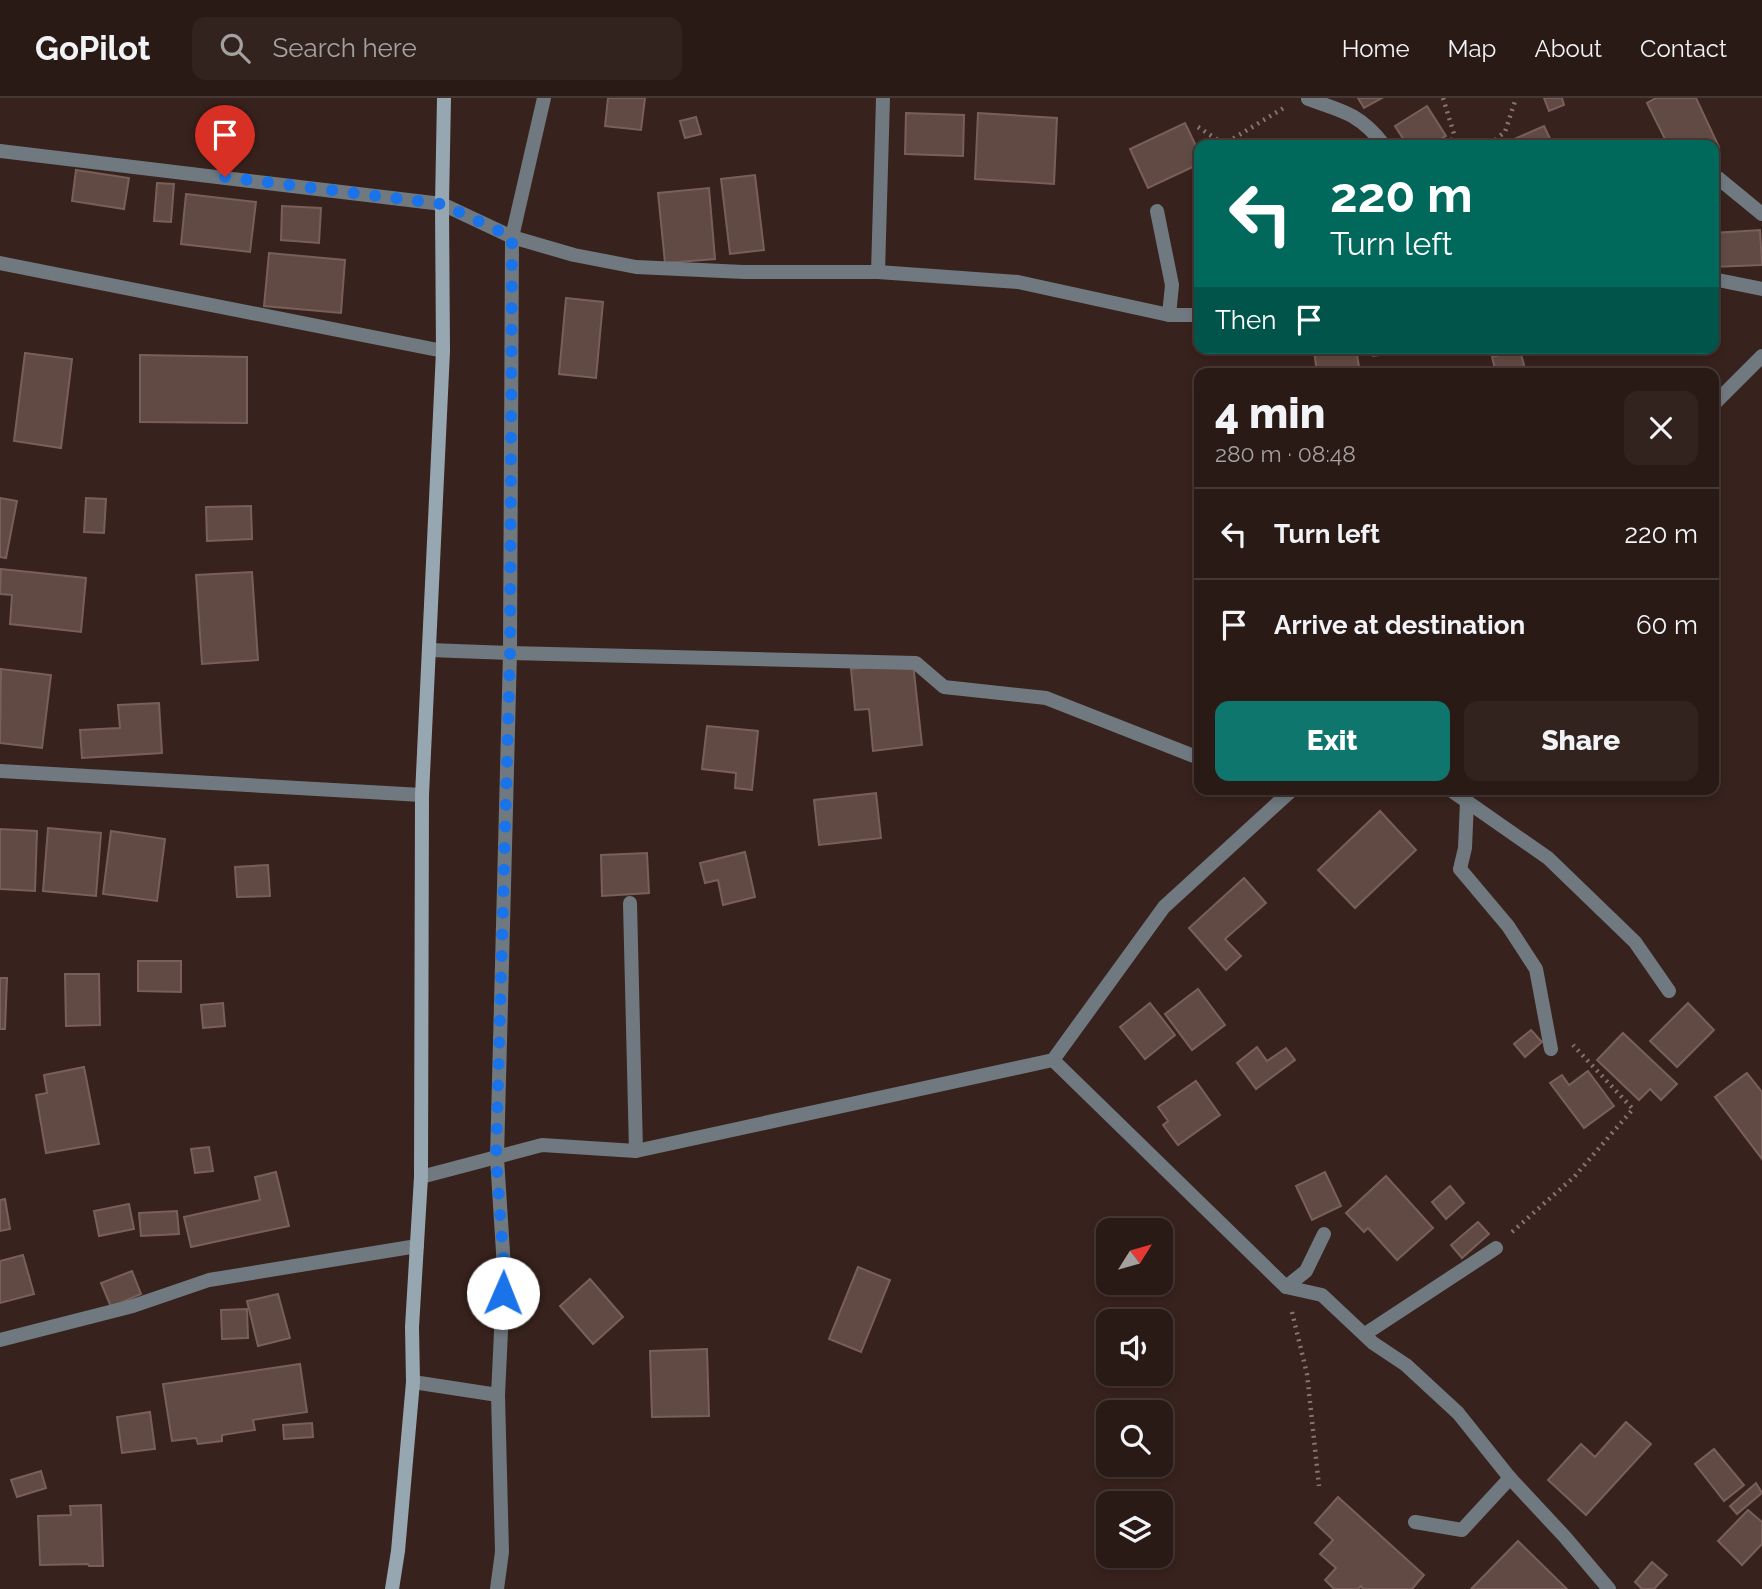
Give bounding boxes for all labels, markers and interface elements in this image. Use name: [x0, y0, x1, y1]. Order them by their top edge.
search box: [192, 17, 682, 80]
text: GoPilot: [35, 29, 150, 68]
icon: search: [216, 29, 254, 67]
text: Search here: [272, 33, 417, 63]
text: Home: [1342, 34, 1410, 63]
text: Map: [1448, 34, 1496, 63]
text: About: [1534, 34, 1602, 63]
text: Contact: [1640, 34, 1727, 63]
pin: [195, 105, 255, 177]
icon: arrive: [206, 116, 244, 154]
text: 220 m: [1330, 166, 1473, 223]
icon: left: [1215, 168, 1306, 259]
text: Turn left: [1330, 225, 1452, 262]
icon: arrive: [1290, 301, 1328, 339]
text: Then: [1215, 305, 1276, 335]
text: 4 min: [1215, 389, 1325, 438]
button: close: [1624, 391, 1698, 465]
text: 280 m · 08:48: [1215, 440, 1356, 467]
icon: left: [1215, 515, 1253, 553]
text: Turn left: [1274, 519, 1380, 549]
text: 220 m: [1624, 519, 1698, 549]
icon: arrive: [1215, 606, 1253, 644]
text: Arrive at destination: [1274, 610, 1525, 640]
text: 60 m: [1636, 610, 1698, 640]
button: Exit: [1215, 701, 1450, 781]
button: Share: [1464, 701, 1698, 781]
north arrow: [1096, 1218, 1172, 1295]
map controls: [1096, 1218, 1173, 1568]
position arrow: [466, 1256, 540, 1330]
button: sound: [1096, 1309, 1173, 1386]
button: search: [1096, 1400, 1173, 1477]
button: layers: [1096, 1491, 1173, 1568]

